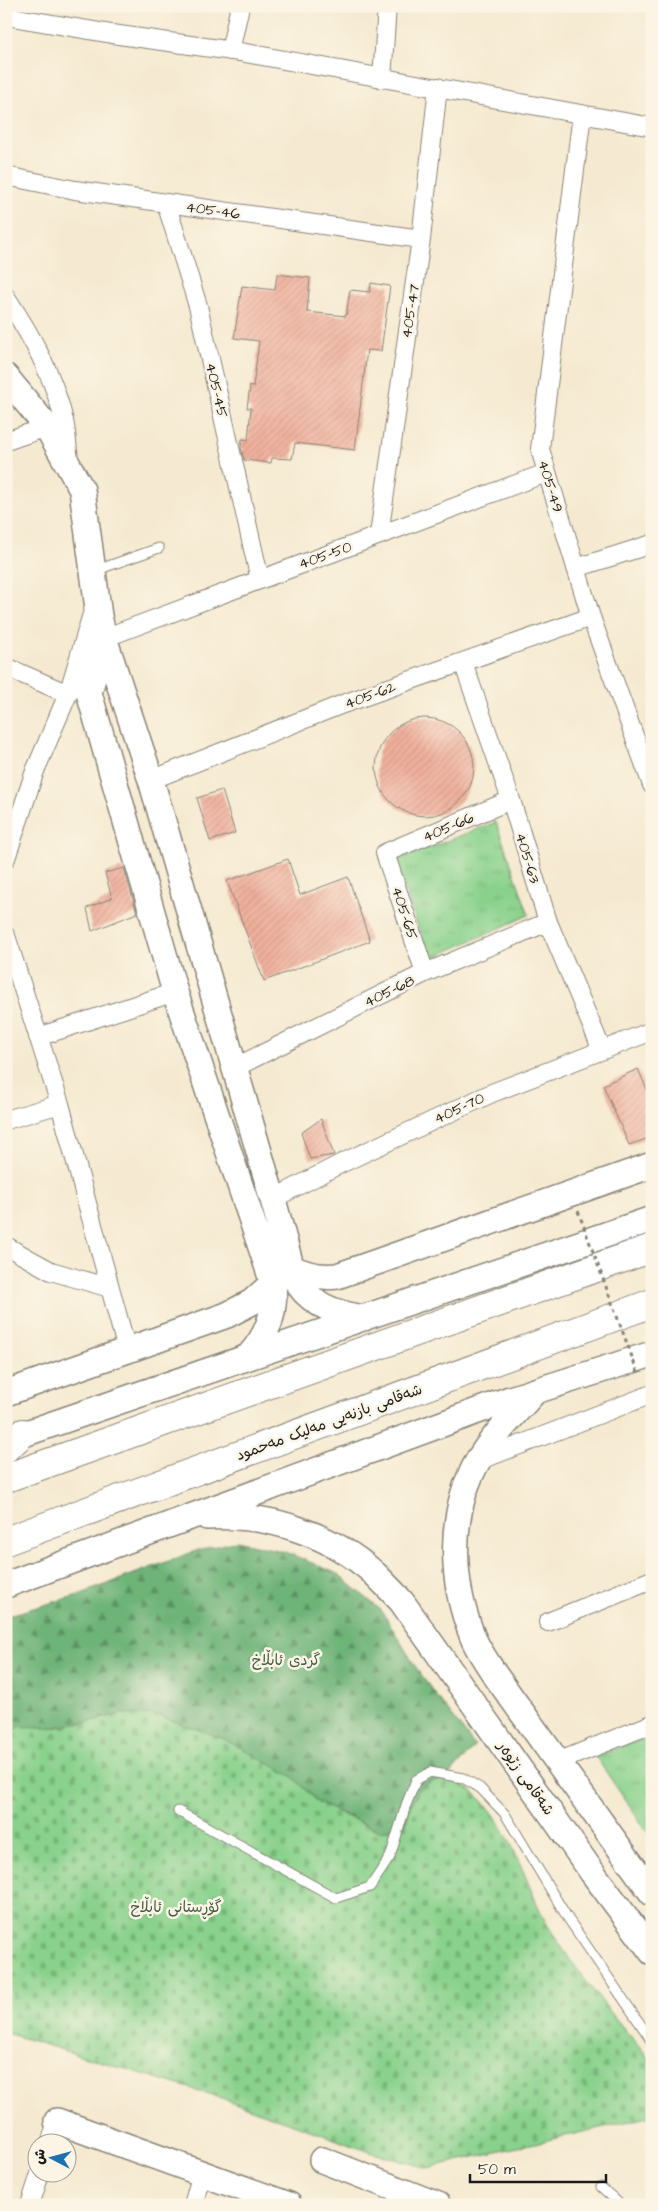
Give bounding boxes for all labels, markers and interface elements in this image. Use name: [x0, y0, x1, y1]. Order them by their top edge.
street label: 405-46: [184, 196, 242, 225]
street label: 405-47: [396, 283, 425, 340]
street label: 405-45: [200, 361, 233, 420]
street label: 405-49: [533, 457, 568, 515]
street label: 405-50: [296, 536, 355, 575]
street label: 405-62: [342, 676, 399, 714]
street label: 405-66: [419, 807, 478, 848]
street label: 405-63: [510, 830, 545, 886]
street label: 405-65: [386, 884, 423, 943]
street label: 405-68: [360, 970, 418, 1013]
street label: 405-70: [430, 1087, 488, 1129]
street label: شەقامی بازنەیی مەلیک مەحمود: [233, 1379, 425, 1466]
park label: گردی ئابڵاخ: [252, 1649, 320, 1671]
street label: شەقامی زێوەر: [492, 1736, 559, 1820]
park label: گۆڕستانی ئابڵاخ: [130, 1896, 222, 1920]
north arrow: [28, 2134, 78, 2184]
text: ش: [29, 2148, 51, 2165]
scale bar: [470, 2151, 607, 2183]
text: 50 m: [478, 2159, 516, 2180]

